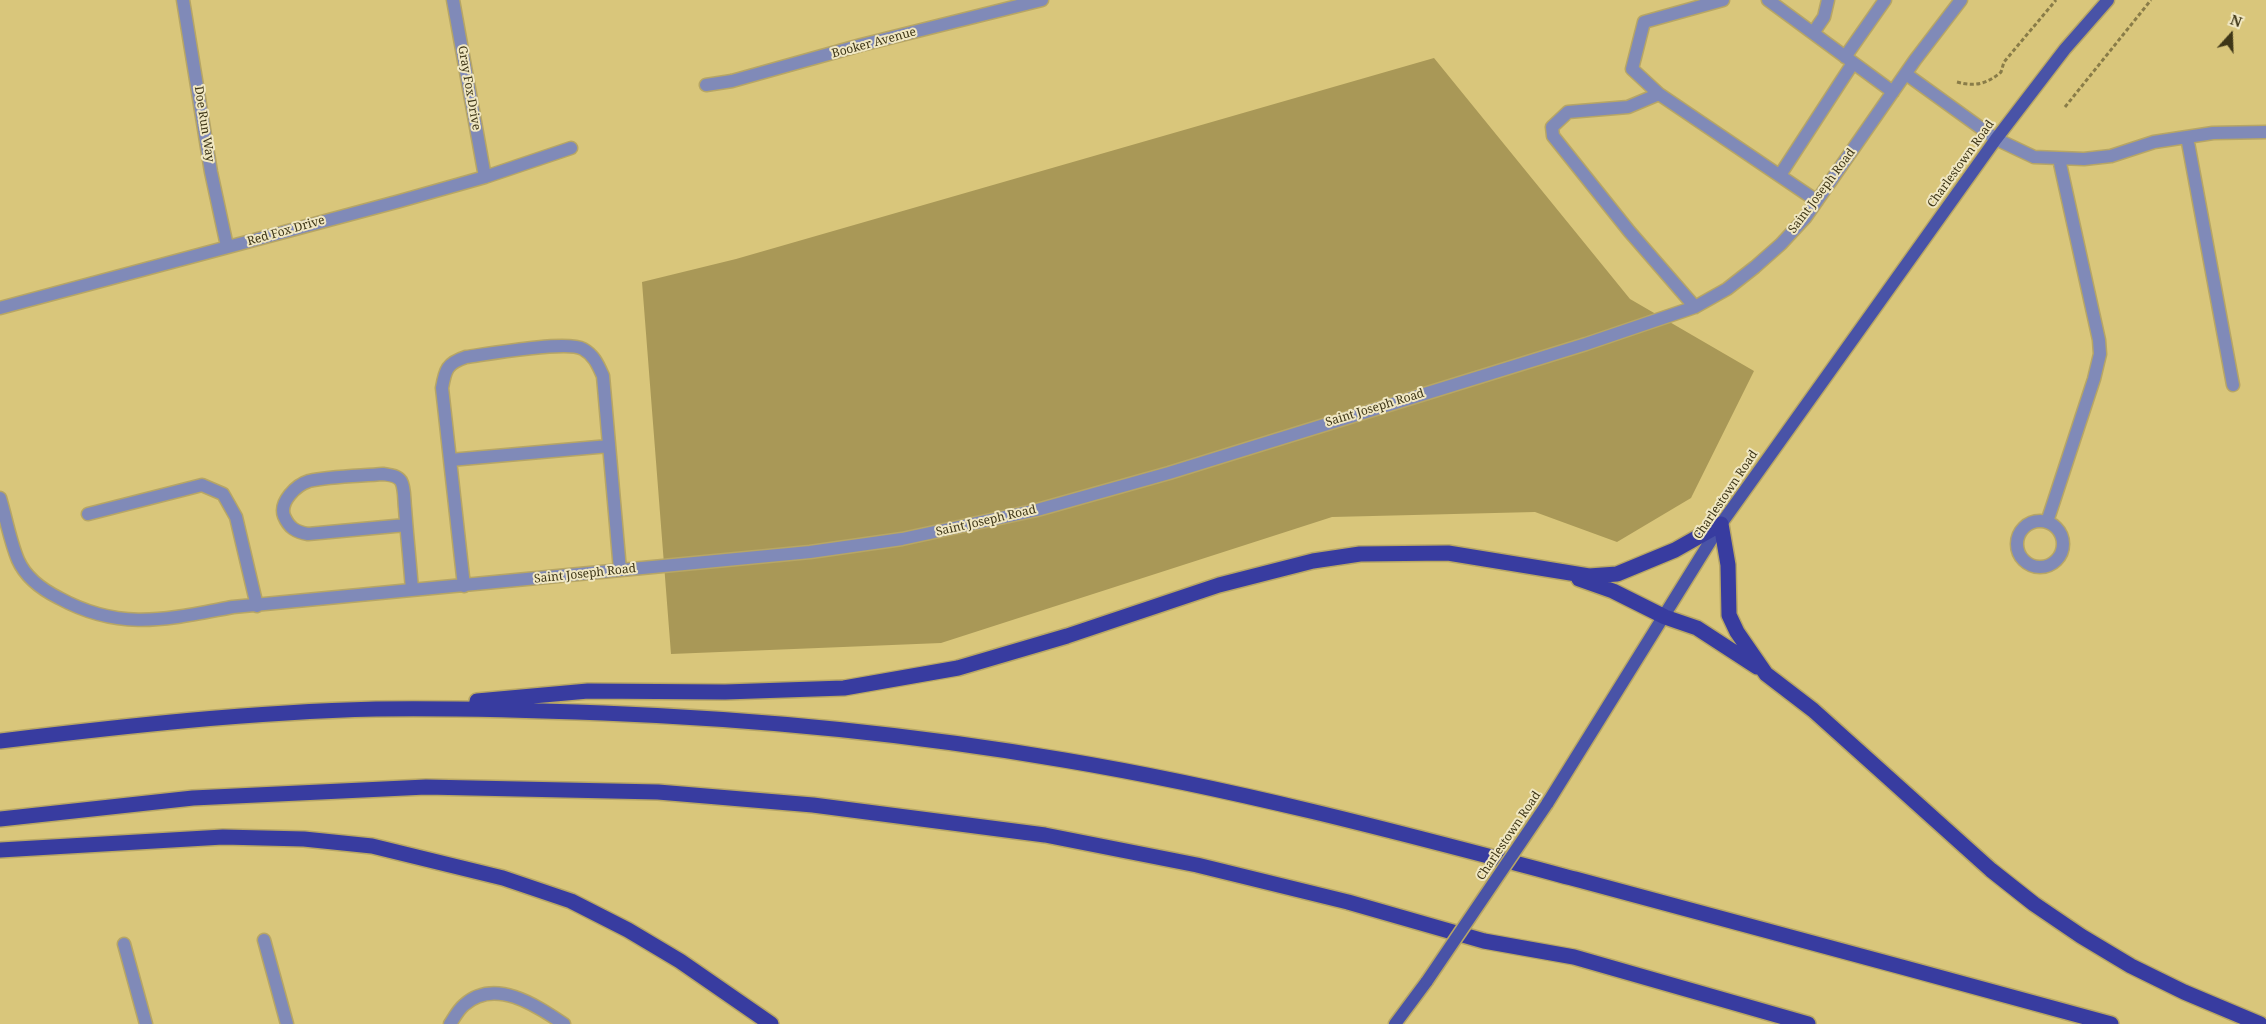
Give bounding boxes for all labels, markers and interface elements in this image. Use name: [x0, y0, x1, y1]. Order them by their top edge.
north arrow: [2206, 10, 2256, 60]
text: N: [2228, 10, 2245, 31]
street label: Booker Avenue: [830, 25, 918, 61]
street label: Gray Fox Drive: [454, 45, 484, 131]
street label: Doe Run Way: [191, 85, 217, 163]
street label: Charlestown Road: [1925, 118, 1997, 210]
street label: Saint Joseph Road: [1785, 146, 1859, 236]
street label: Red Fox Drive: [246, 213, 326, 249]
street label: Saint Joseph Road: [1324, 386, 1426, 430]
street label: Charlestown Road: [1691, 448, 1761, 542]
street label: Saint Joseph Road: [935, 502, 1037, 540]
street label: Saint Joseph Road: [533, 561, 637, 587]
street label: Charlestown Road: [1474, 789, 1544, 883]

